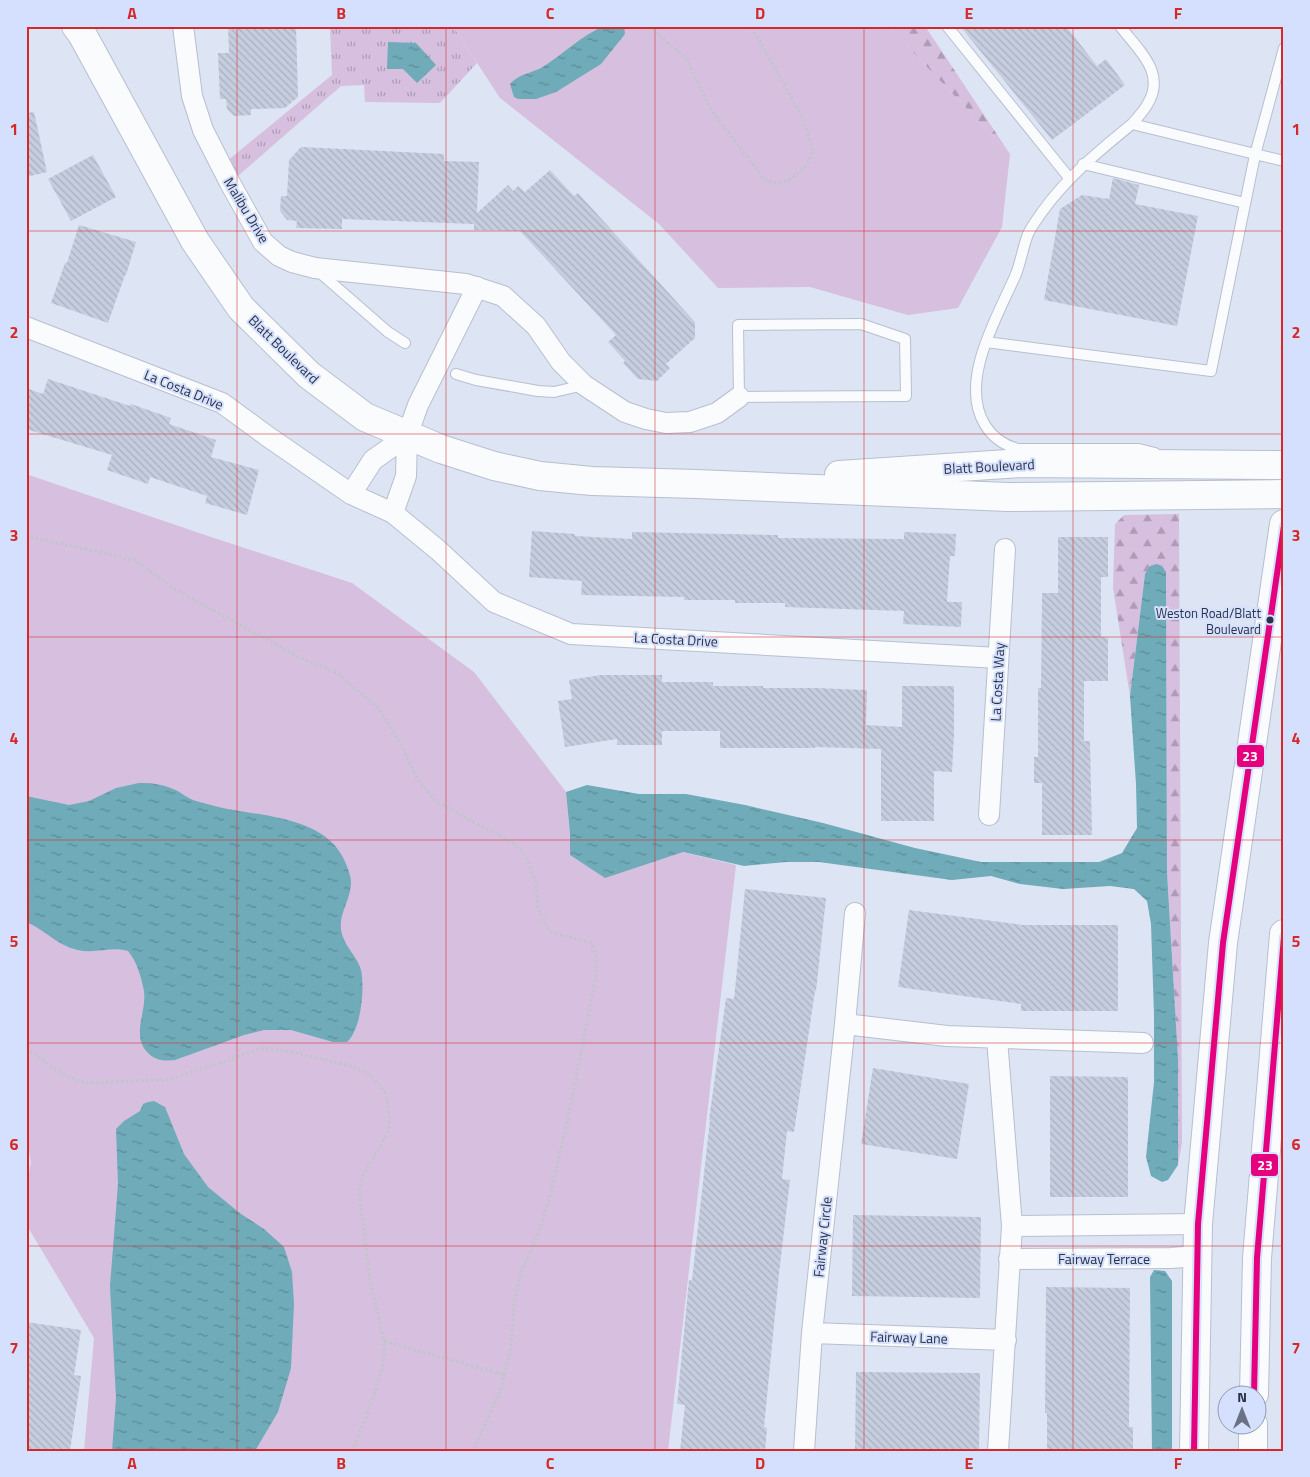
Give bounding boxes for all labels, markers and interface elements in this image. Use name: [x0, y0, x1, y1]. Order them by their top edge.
text: A: [127, 1, 137, 25]
text: B: [336, 1, 346, 25]
text: C: [546, 1, 555, 25]
text: D: [755, 1, 765, 25]
text: E: [965, 1, 974, 25]
text: F: [1174, 1, 1183, 25]
text: 1: [10, 117, 18, 141]
text: 1: [1292, 117, 1300, 141]
street label: Malibu Drive: [219, 173, 275, 247]
street label: Blatt Boulevard: [244, 310, 324, 388]
text: 2: [10, 320, 18, 344]
text: 2: [1292, 320, 1300, 344]
street label: La Costa Drive: [141, 364, 227, 414]
street label: Blatt Boulevard: [943, 453, 1035, 479]
text: 3: [10, 523, 18, 547]
text: 3: [1292, 523, 1300, 547]
place label: Weston Road/Blatt Boulevard: [1156, 603, 1261, 639]
marker: Weston Road/Blatt Boulevard: [1265, 615, 1275, 625]
street label: La Costa Drive: [634, 626, 718, 652]
street label: La Costa Way: [984, 642, 1010, 722]
text: 4: [10, 726, 19, 750]
text: 4: [1292, 726, 1301, 750]
line badge: 23: [1236, 744, 1265, 768]
text: 23: [1242, 745, 1258, 766]
text: 5: [10, 929, 19, 953]
text: 5: [1292, 929, 1301, 953]
text: 6: [10, 1132, 19, 1156]
text: 6: [1292, 1132, 1301, 1156]
line badge: 23: [1250, 1153, 1279, 1177]
text: 23: [1257, 1154, 1273, 1175]
street label: Fairway Circle: [807, 1196, 837, 1278]
street label: Fairway Terrace: [1058, 1248, 1150, 1269]
street label: Fairway Lane: [870, 1325, 948, 1349]
text: 7: [10, 1336, 18, 1360]
text: 7: [1292, 1336, 1300, 1360]
north arrow: [1218, 1384, 1268, 1434]
text: N: [1237, 1386, 1247, 1407]
text: A: [127, 1451, 137, 1475]
text: B: [336, 1451, 346, 1475]
text: C: [546, 1451, 555, 1475]
text: D: [755, 1451, 765, 1475]
text: E: [965, 1451, 974, 1475]
text: F: [1174, 1451, 1183, 1475]

